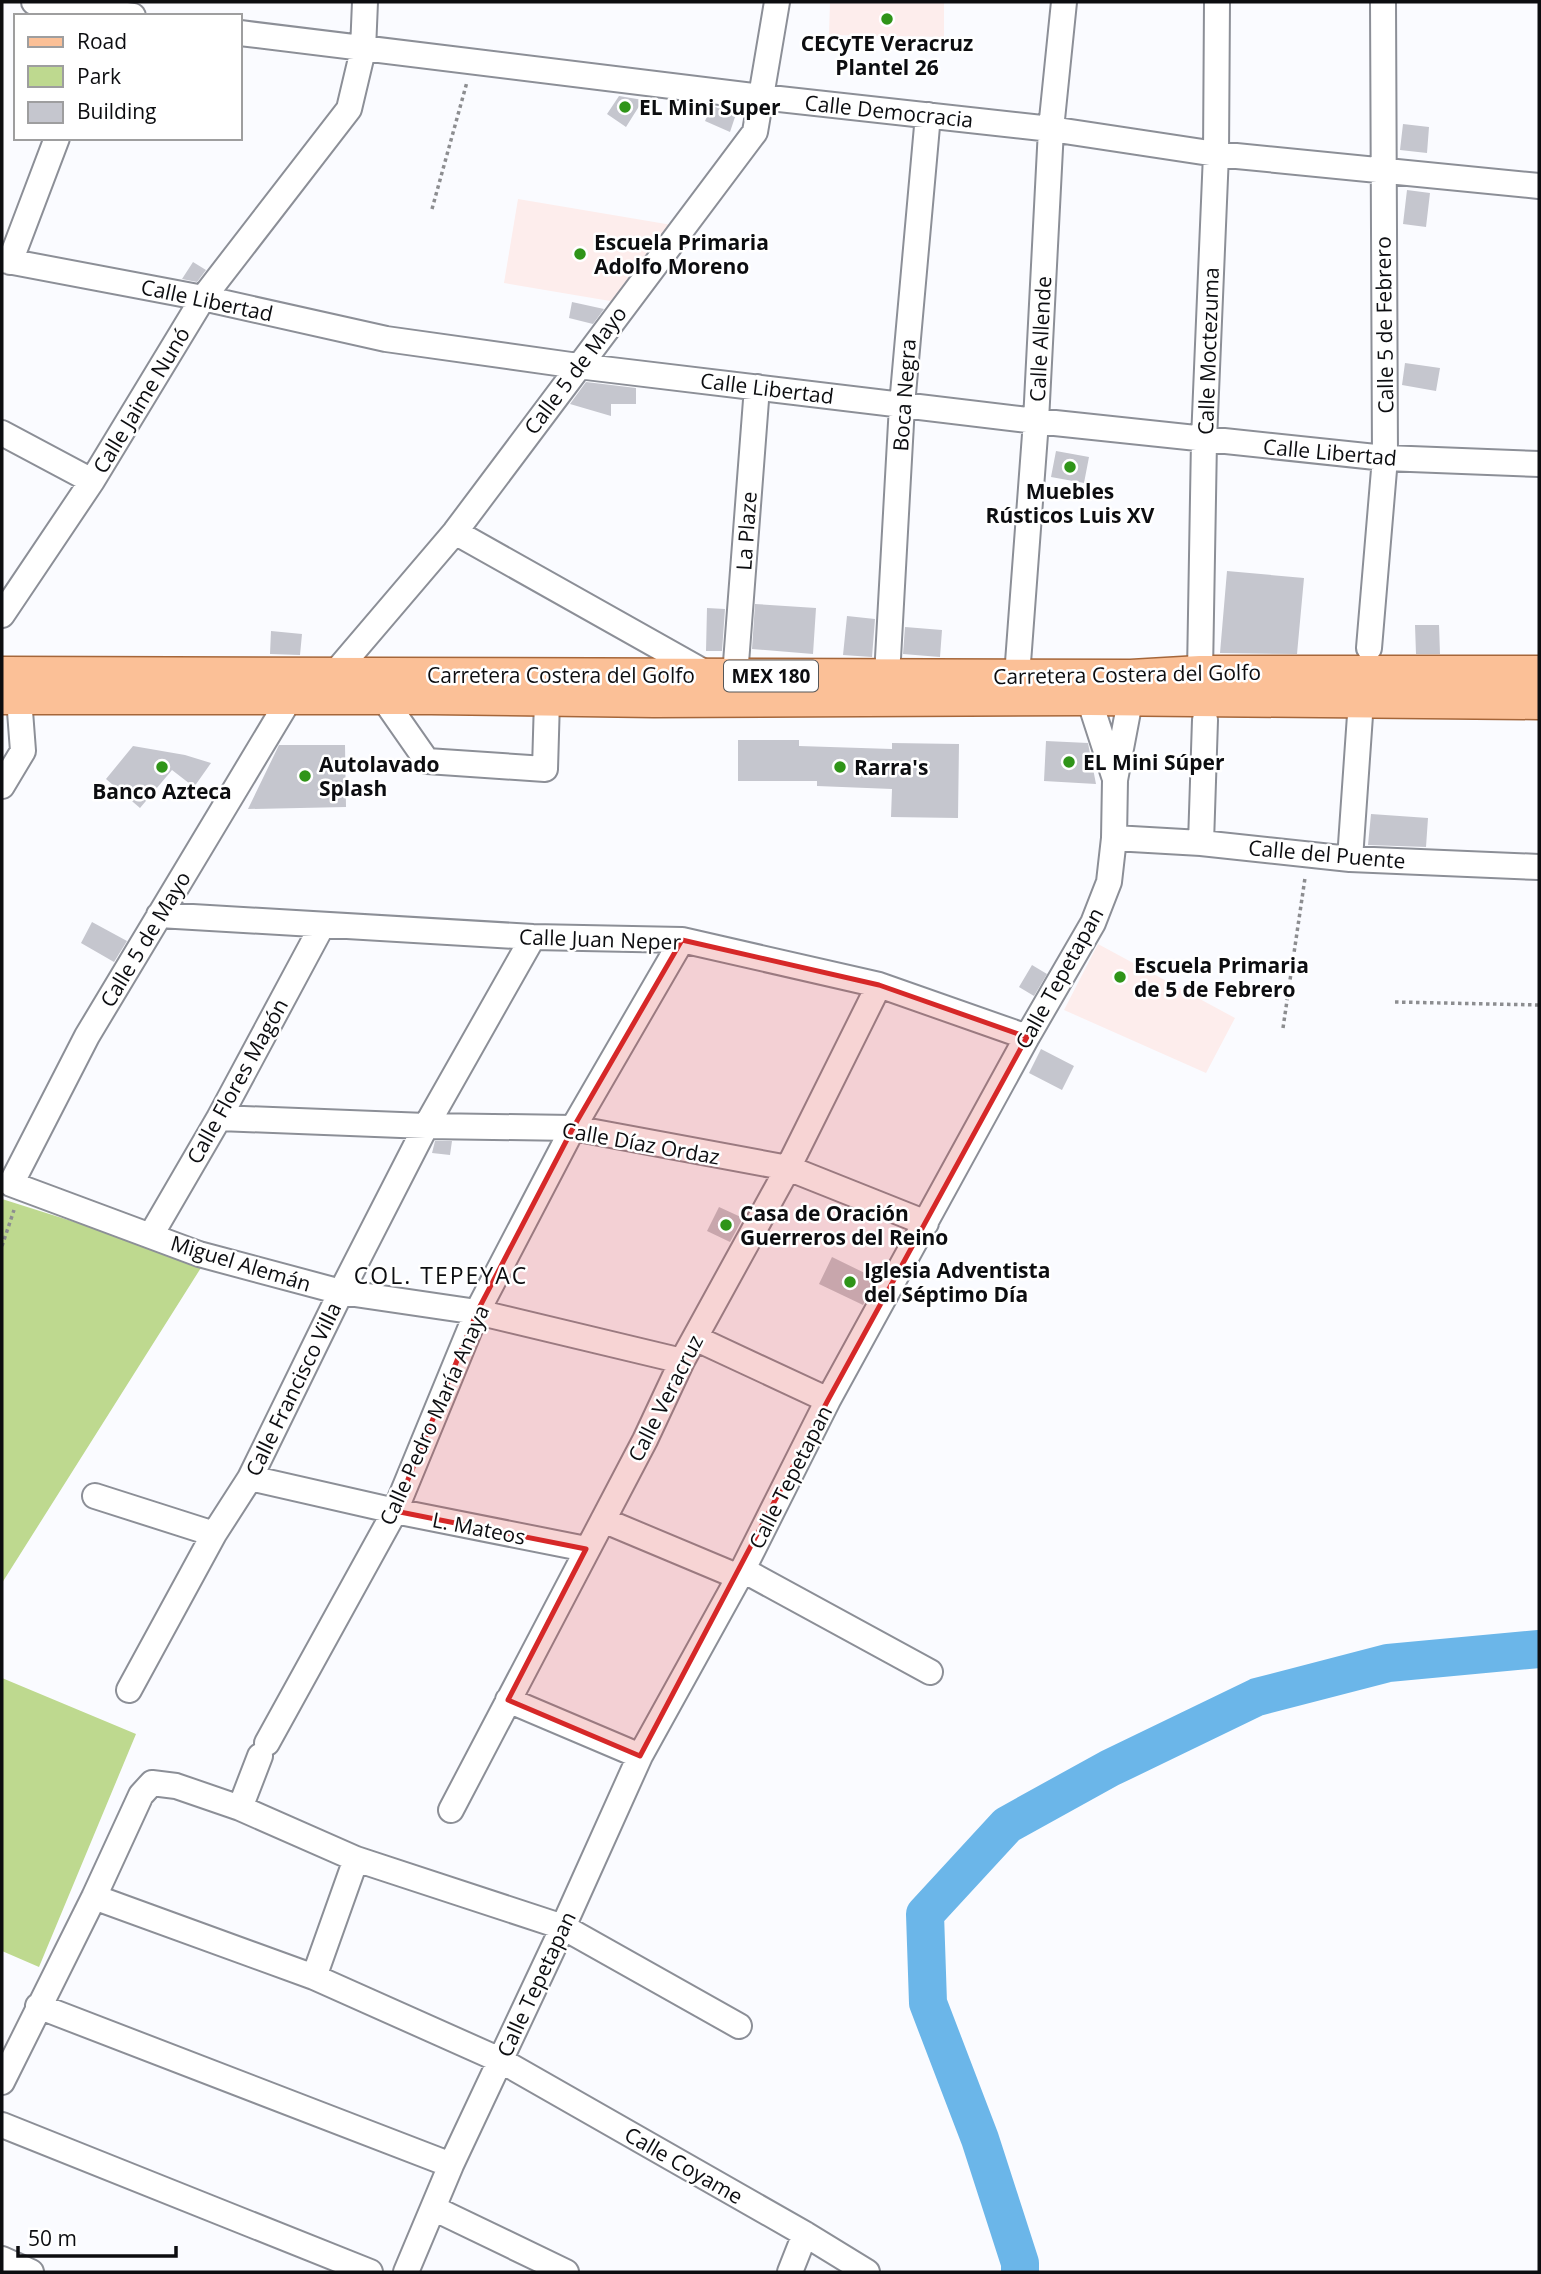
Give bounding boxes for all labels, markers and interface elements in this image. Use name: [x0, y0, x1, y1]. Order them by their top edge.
marker: CECyTE Veracruz Plantel 26: [879, 11, 895, 27]
legend: [14, 14, 242, 140]
text: Road: [77, 27, 127, 55]
place label: CECyTE Veracruz Plantel 26: [801, 29, 973, 81]
text: Park: [77, 62, 121, 90]
street label: Calle Democracia: [803, 88, 975, 134]
place label: EL Mini Super: [639, 93, 781, 121]
text: Building: [77, 97, 156, 125]
marker: EL Mini Super: [617, 99, 633, 115]
place label: Escuela Primaria Adolfo Moreno: [594, 228, 769, 280]
street label: Calle 5 de Febrero: [1368, 236, 1400, 414]
marker: Escuela Primaria Adolfo Moreno: [572, 246, 588, 262]
street label: Calle Moctezuma: [1191, 267, 1225, 435]
street label: Calle Libertad: [138, 272, 276, 328]
street label: Calle Allende: [1023, 275, 1057, 403]
street label: Calle 5 de Mayo: [517, 300, 633, 440]
street label: Calle Jaime Nunó: [86, 322, 196, 478]
street label: Boca Negra: [886, 338, 922, 452]
street label: Calle Libertad: [699, 366, 835, 410]
street label: Calle Libertad: [1262, 432, 1398, 472]
marker: Muebles Rústicos Luis XV: [1062, 459, 1078, 475]
place label: Muebles Rústicos Luis XV: [986, 477, 1155, 529]
street label: La Plaze: [729, 490, 763, 572]
street label: Carretera Costera del Golfo: [993, 658, 1261, 690]
road number: MEX 180: [724, 660, 818, 692]
street label: Carretera Costera del Golfo: [427, 661, 695, 689]
place label: EL Mini Súper: [1083, 748, 1225, 776]
place label: Autolavado Splash: [319, 750, 439, 802]
place label: Rarra's: [854, 753, 928, 781]
marker: EL Mini Súper: [1061, 754, 1077, 770]
marker: Banco Azteca: [154, 759, 170, 775]
marker: Rarra's: [832, 759, 848, 775]
marker: Autolavado Splash: [297, 768, 313, 784]
place label: Banco Azteca: [92, 777, 232, 805]
street label: Calle del Puente: [1247, 833, 1407, 875]
street label: Calle 5 de Mayo: [93, 866, 197, 1012]
street label: Calle Tepetapan: [1009, 902, 1109, 1054]
street label: Calle Juan Neper: [519, 922, 682, 956]
place label: Escuela Primaria de 5 de Febrero: [1134, 951, 1309, 1003]
marker: Escuela Primaria de 5 de Febrero: [1112, 969, 1128, 985]
street label: Calle Flores Magón: [180, 993, 294, 1169]
street label: Calle Díaz Ordaz: [560, 1115, 722, 1171]
place label: Casa de Oración Guerreros del Reino: [740, 1199, 948, 1251]
marker: Casa de Oración Guerreros del Reino: [718, 1217, 734, 1233]
street label: Miguel Alemán: [167, 1228, 315, 1298]
place label: Iglesia Adventista del Séptimo Día: [864, 1256, 1050, 1308]
district label: COL. TEPEYAC: [354, 1259, 528, 1291]
marker: Iglesia Adventista del Séptimo Día: [842, 1274, 858, 1290]
street label: Calle Francisco Villa: [239, 1297, 347, 1481]
street label: Calle Pedro María Anaya: [373, 1300, 495, 1530]
street label: Calle Veracruz: [621, 1330, 709, 1466]
street label: Calle Tepetapan: [742, 1401, 838, 1553]
street label: L. Mateos: [430, 1505, 528, 1551]
street label: Calle Tepetapan: [490, 1907, 582, 2061]
street label: Calle Coyame: [620, 2120, 748, 2210]
scale bar: [18, 2214, 175, 2258]
text: 50 m: [28, 2224, 77, 2252]

